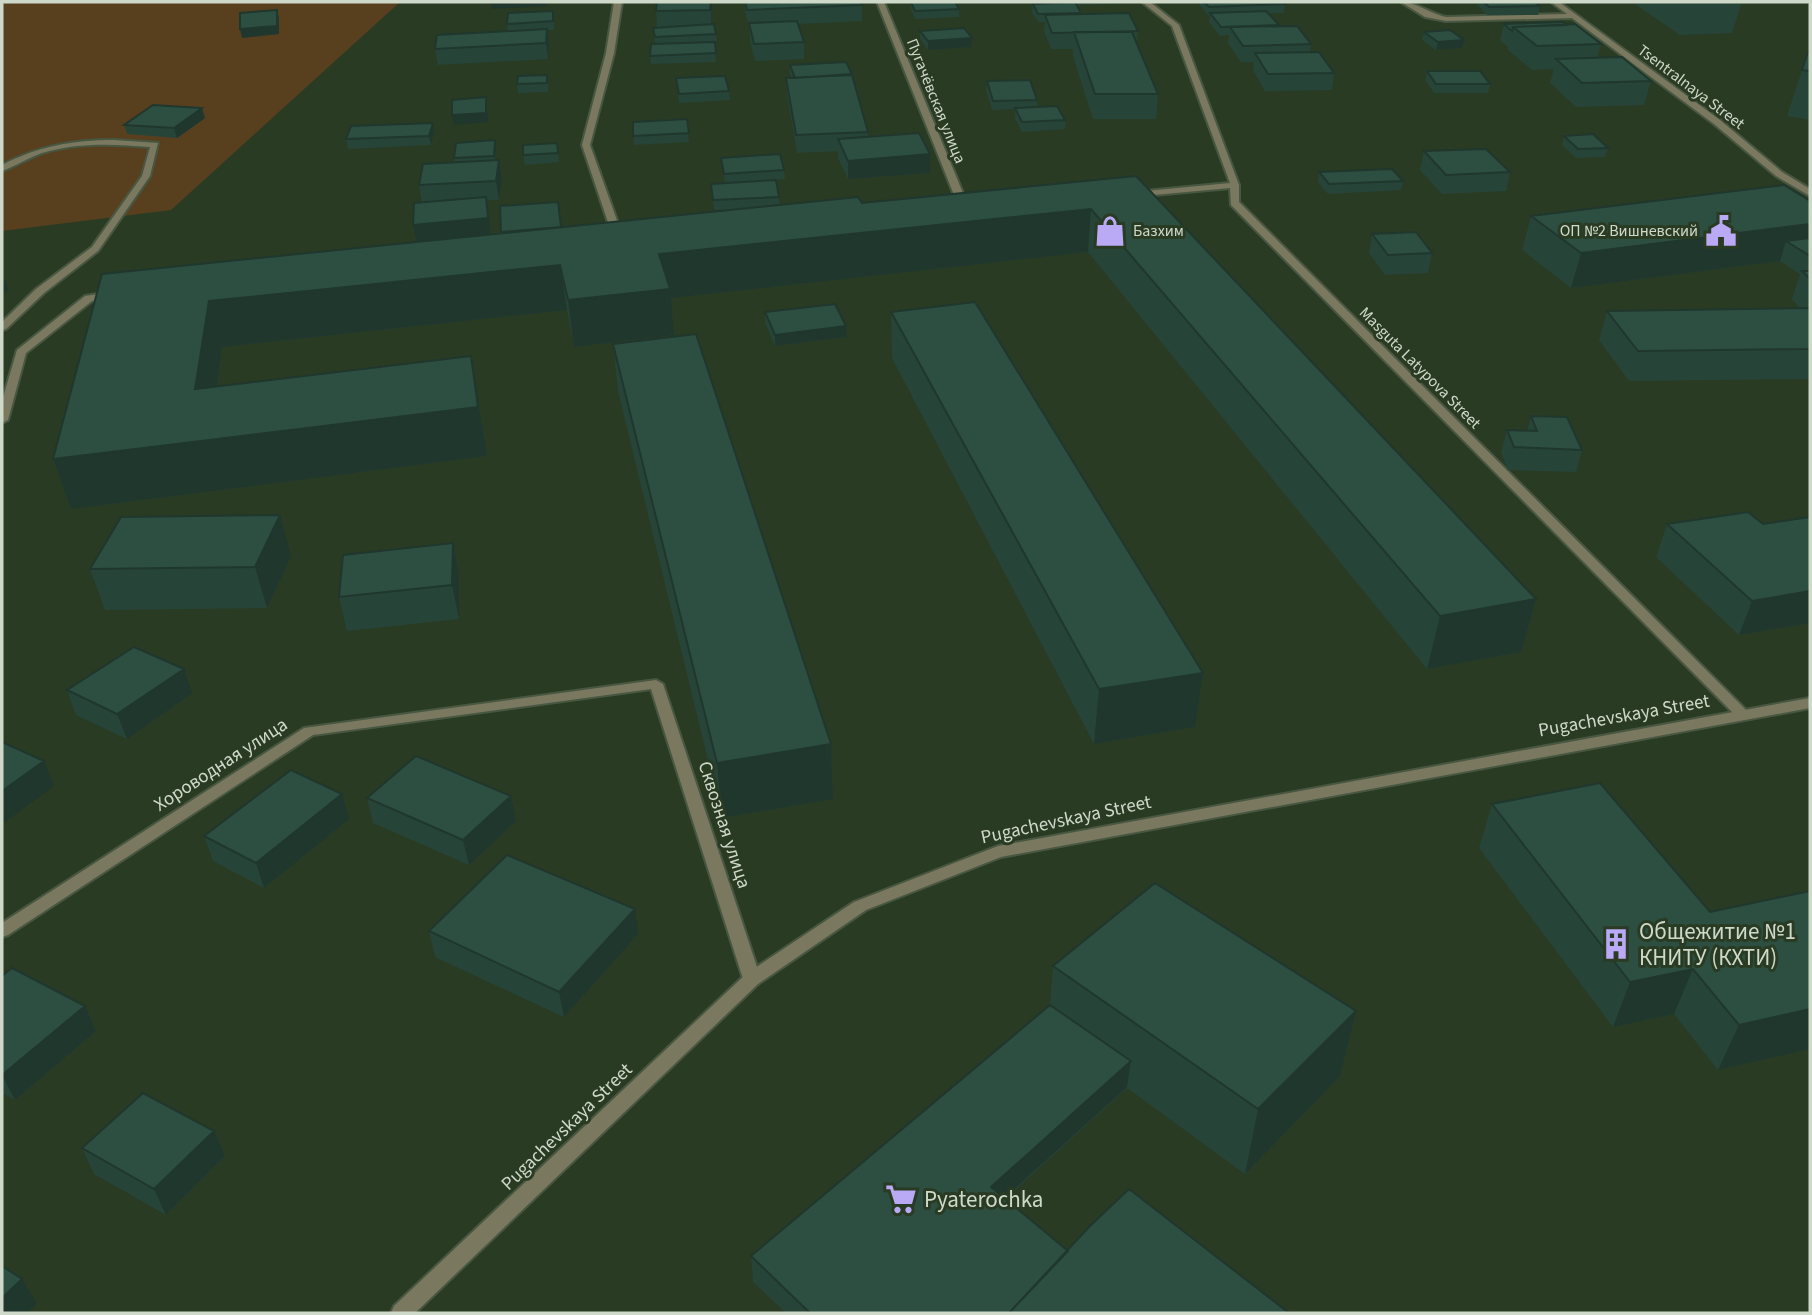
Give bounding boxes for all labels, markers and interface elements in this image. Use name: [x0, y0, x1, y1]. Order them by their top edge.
street label: Пугачёвская улица: [901, 35, 971, 167]
street label: Tsentralnaya Street: [1633, 39, 1750, 135]
shop icon: Базхим: [1093, 214, 1127, 248]
public building icon: ОП №2 Вишневский: [1704, 214, 1738, 248]
place label: Базхим: [1133, 220, 1184, 242]
place label: ОП №2 Вишневский: [1560, 220, 1698, 242]
street label: Masguta Latypova Street: [1354, 302, 1486, 434]
street label: Pugachevskaya Street: [1536, 688, 1712, 744]
street label: Хороводная улица: [149, 712, 293, 818]
street label: Сквозная улица: [691, 758, 757, 892]
street label: Pugachevskaya Street: [978, 789, 1154, 851]
place label: Общежитие №1 КНИТУ (КХТИ): [1639, 915, 1796, 974]
building icon: Общежитие №1 КНИТУ (КХТИ): [1599, 927, 1633, 961]
street label: Pugachevskaya Street: [495, 1057, 639, 1197]
supermarket icon: Pyaterochka: [884, 1182, 918, 1216]
place label: Pyaterochka: [924, 1183, 1043, 1216]

